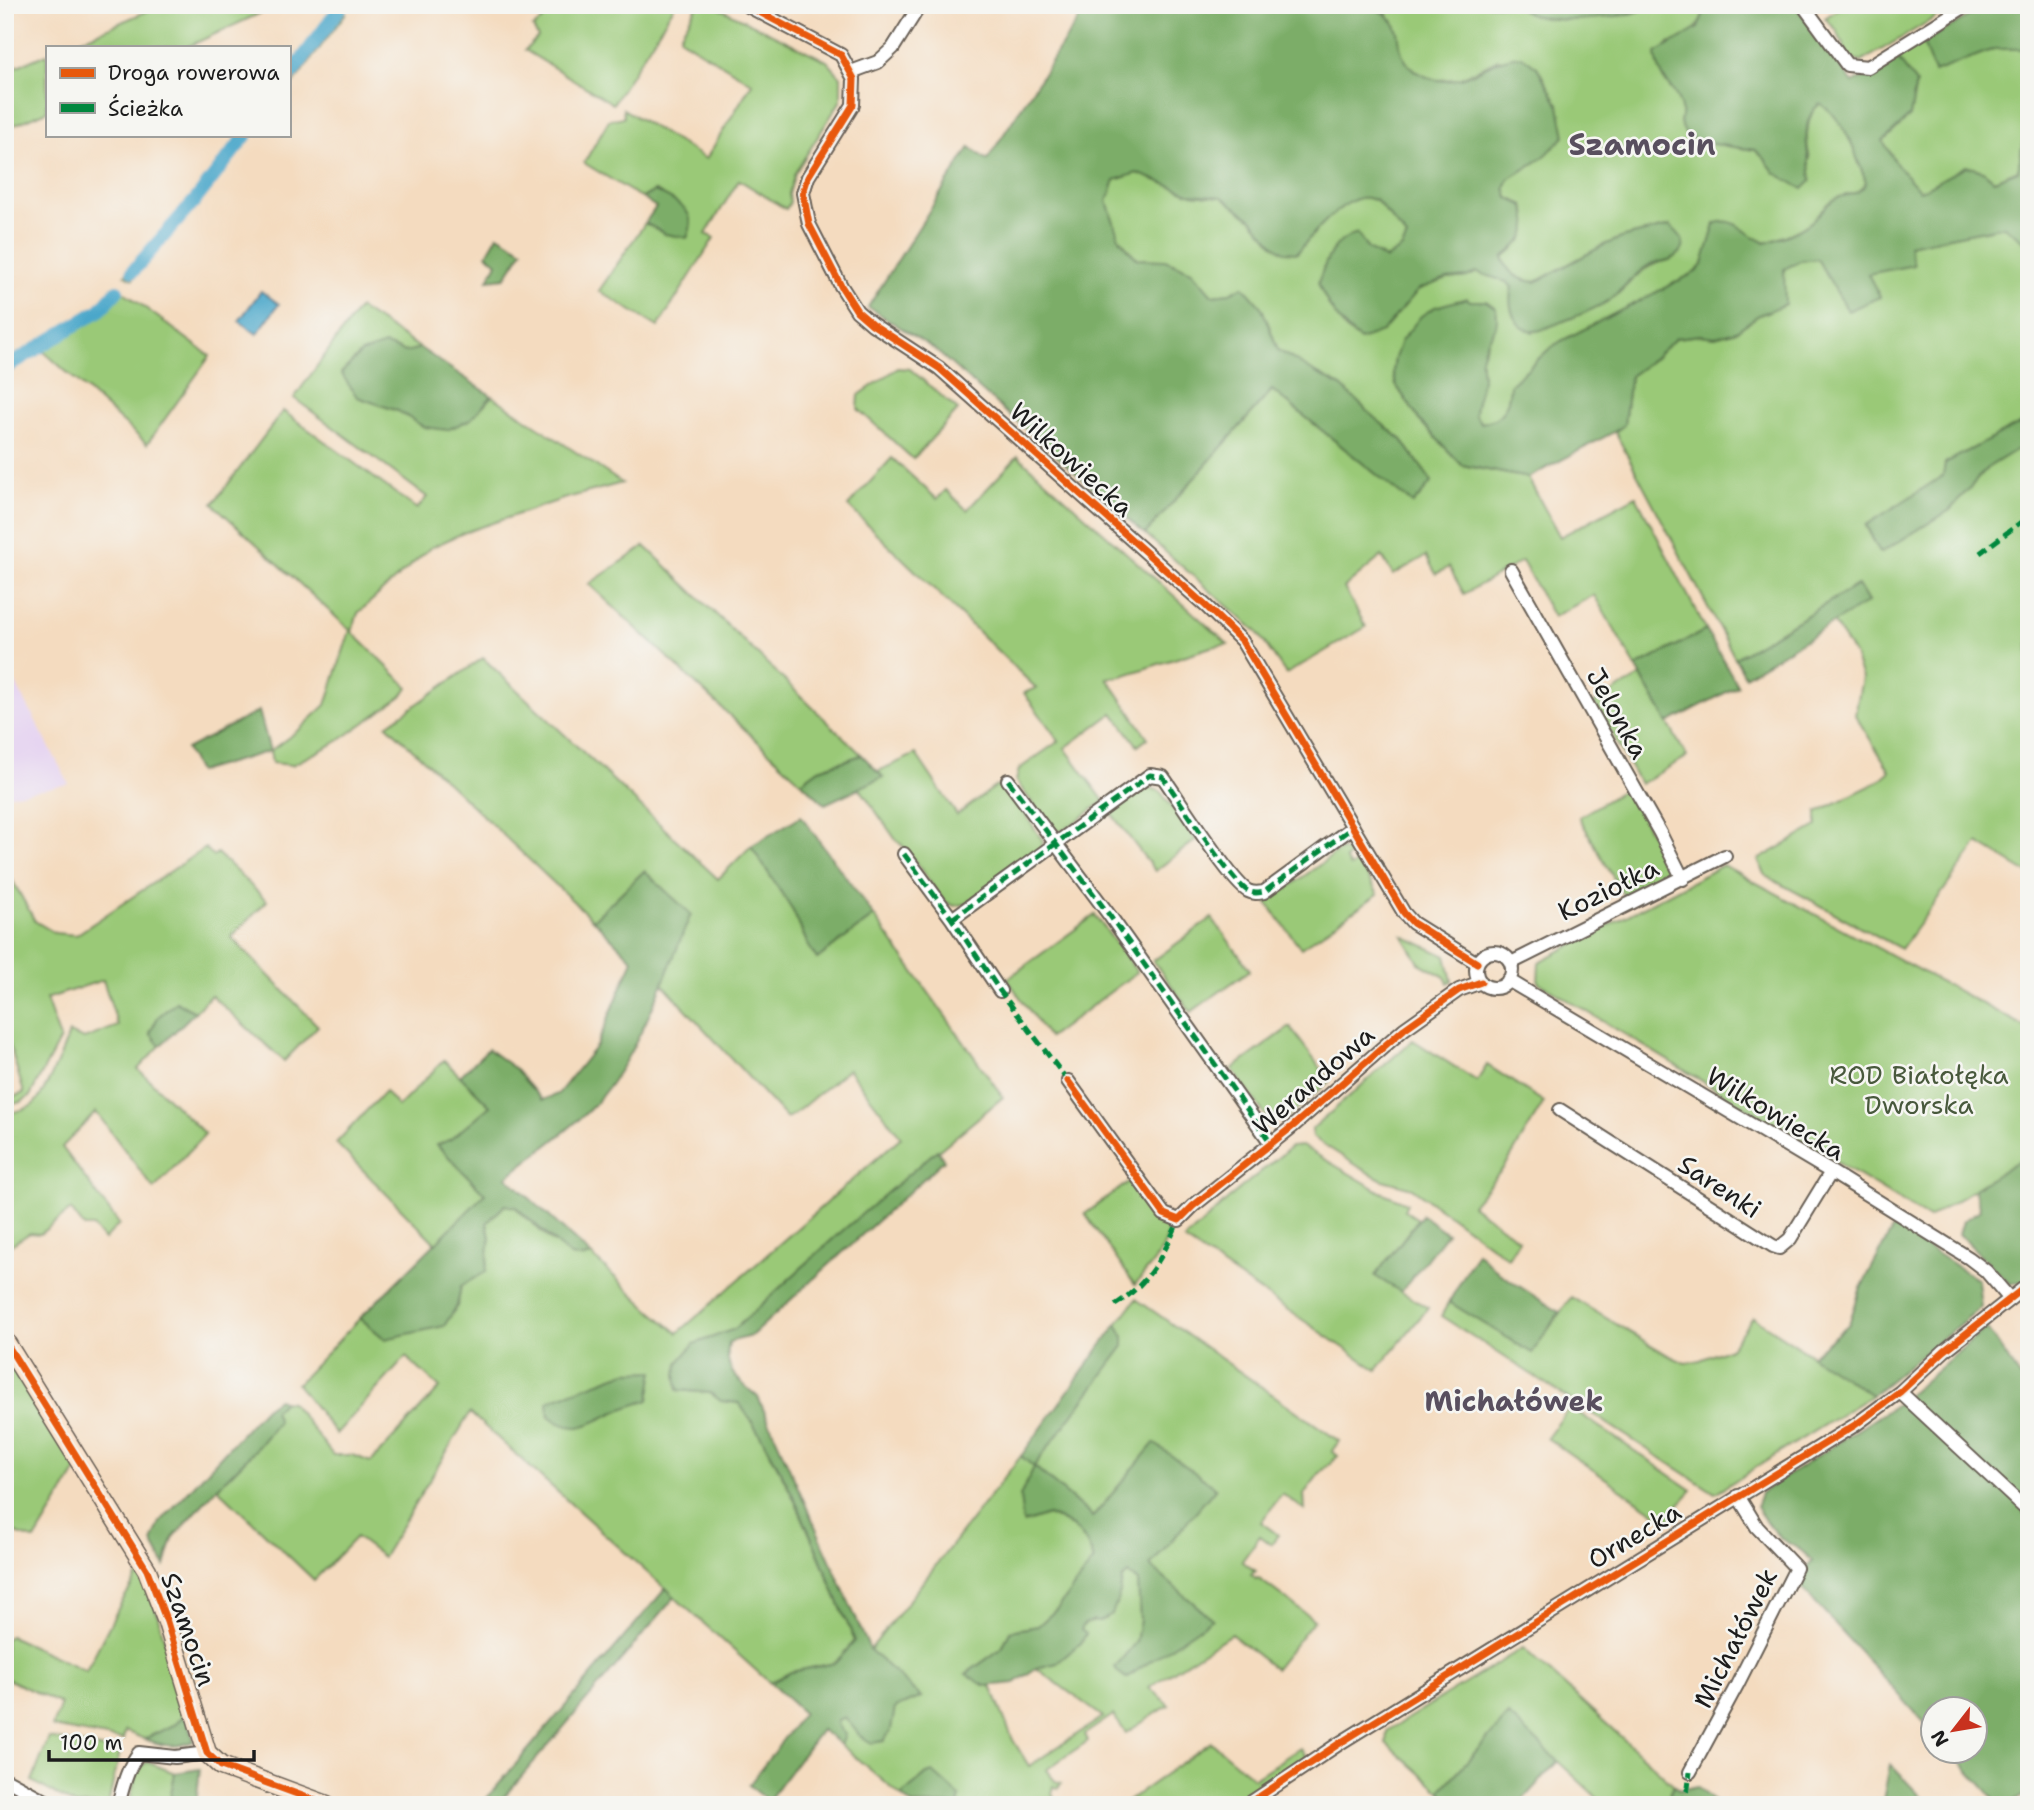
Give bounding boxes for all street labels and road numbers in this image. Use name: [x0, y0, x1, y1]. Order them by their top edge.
street label: Wilkowiecka: [1002, 394, 1142, 524]
street label: Jelonka: [1579, 661, 1657, 765]
street label: Koziołka: [1552, 850, 1664, 928]
street label: Werandowa: [1245, 1017, 1381, 1143]
street label: Wilkowiecka: [1700, 1058, 1852, 1168]
street label: Sarenki: [1672, 1146, 1768, 1226]
street label: Ornecka: [1581, 1493, 1687, 1577]
street label: Michałówek: [1685, 1562, 1785, 1714]
street label: Szamocin: [153, 1567, 225, 1691]

